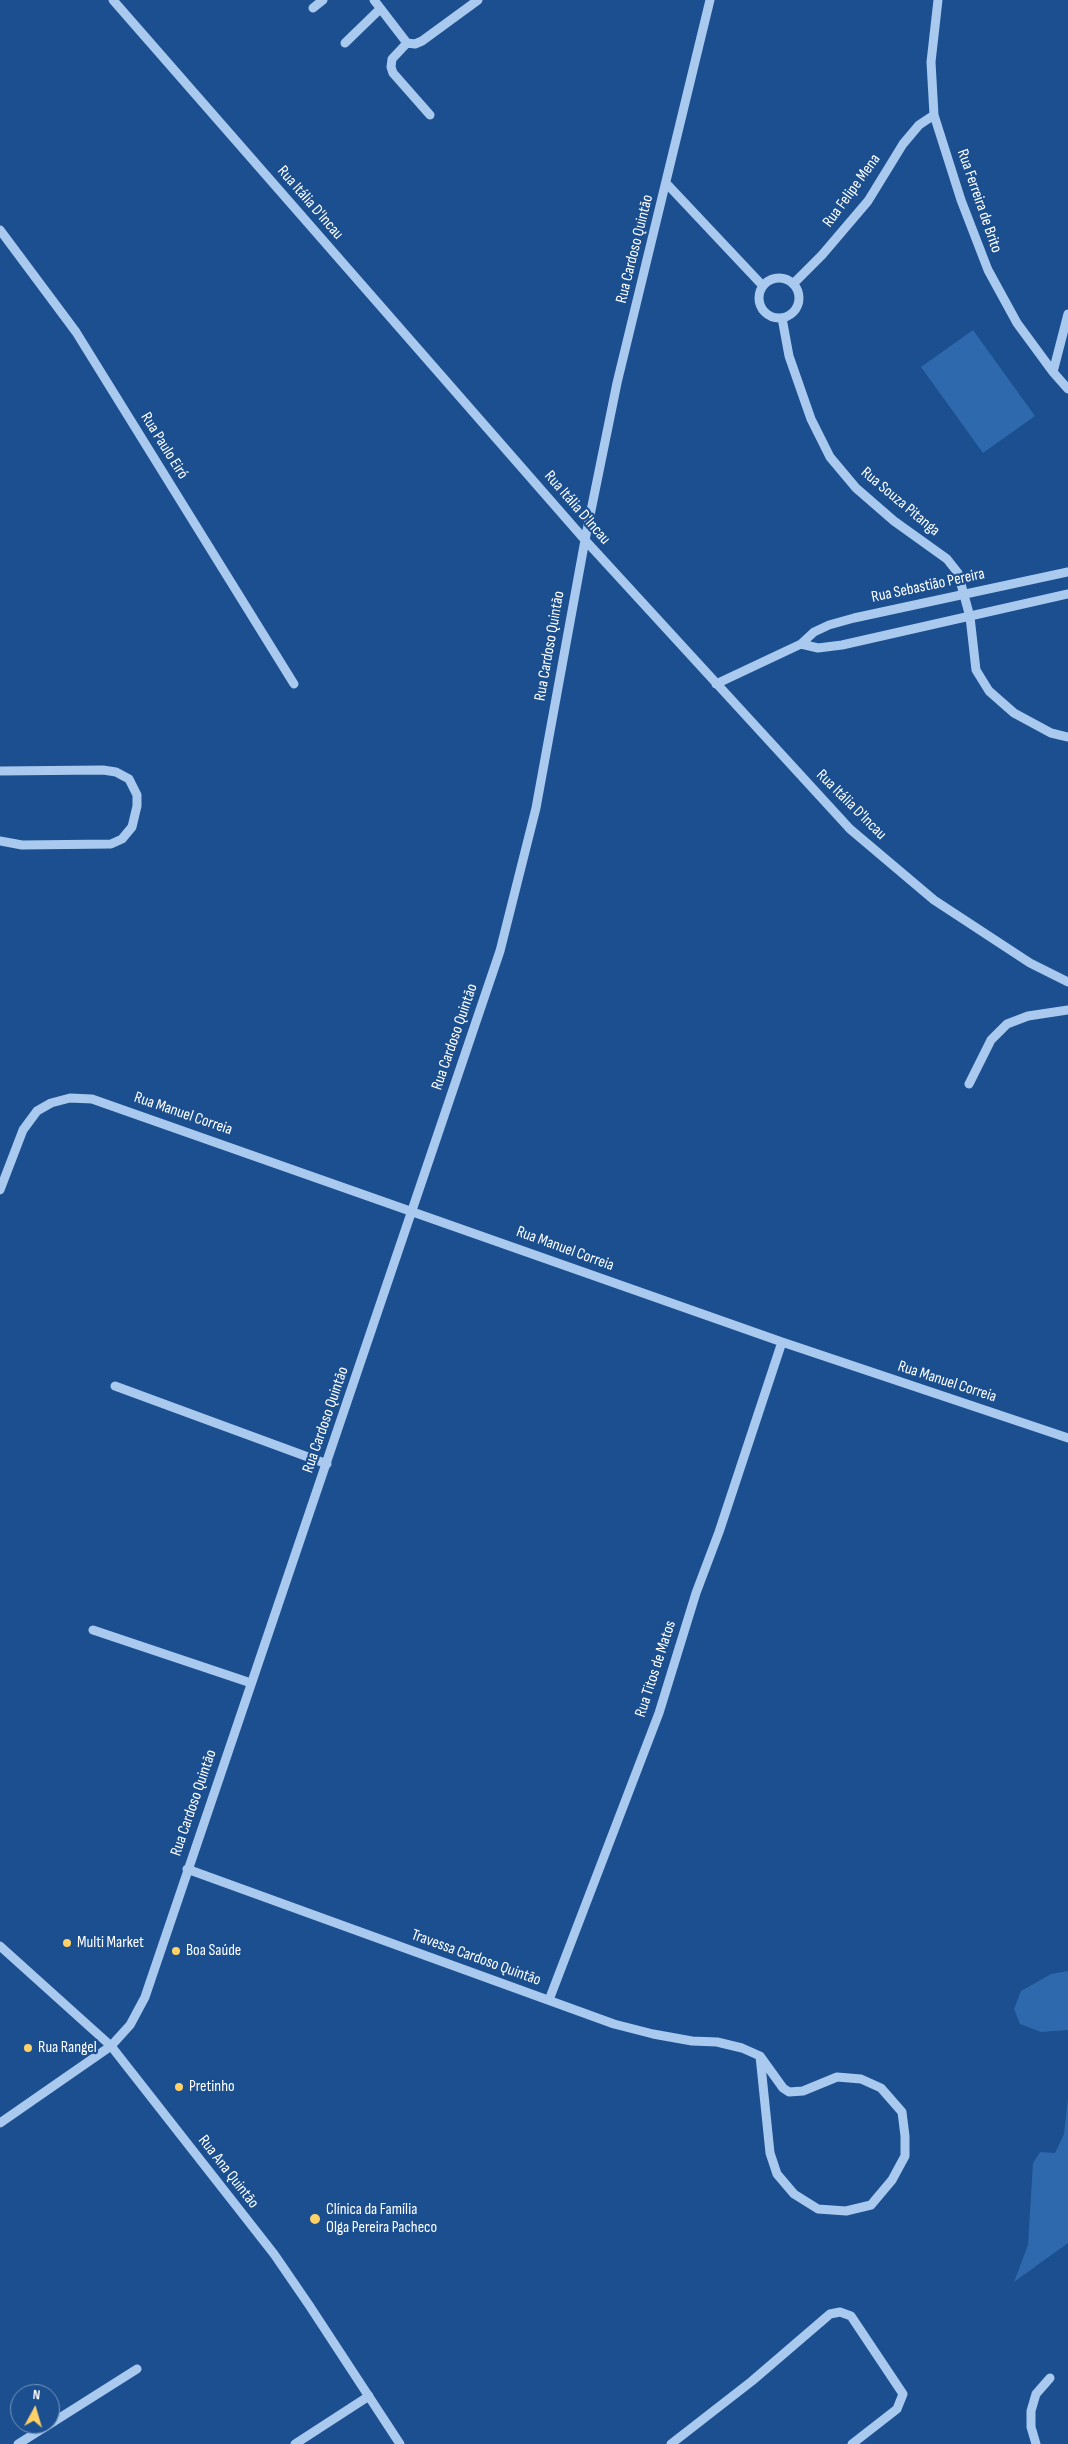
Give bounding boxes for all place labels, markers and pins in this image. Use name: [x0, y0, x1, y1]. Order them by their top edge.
place label: Multi Market: [77, 1933, 144, 1953]
marker: Multi Market: [61, 1937, 73, 1949]
place label: Boa Saúde: [186, 1941, 241, 1961]
marker: Boa Saúde: [170, 1945, 182, 1957]
place label: Rua Rangel: [38, 2038, 97, 2058]
marker: Rua Rangel: [22, 2042, 34, 2054]
place label: Pretinho: [189, 2077, 235, 2097]
marker: Pretinho: [173, 2081, 185, 2093]
place label: Clínica da Família Olga Pereira Pacheco: [326, 2200, 437, 2238]
marker: Clínica da Família Olga Pereira Pacheco: [308, 2212, 322, 2226]

